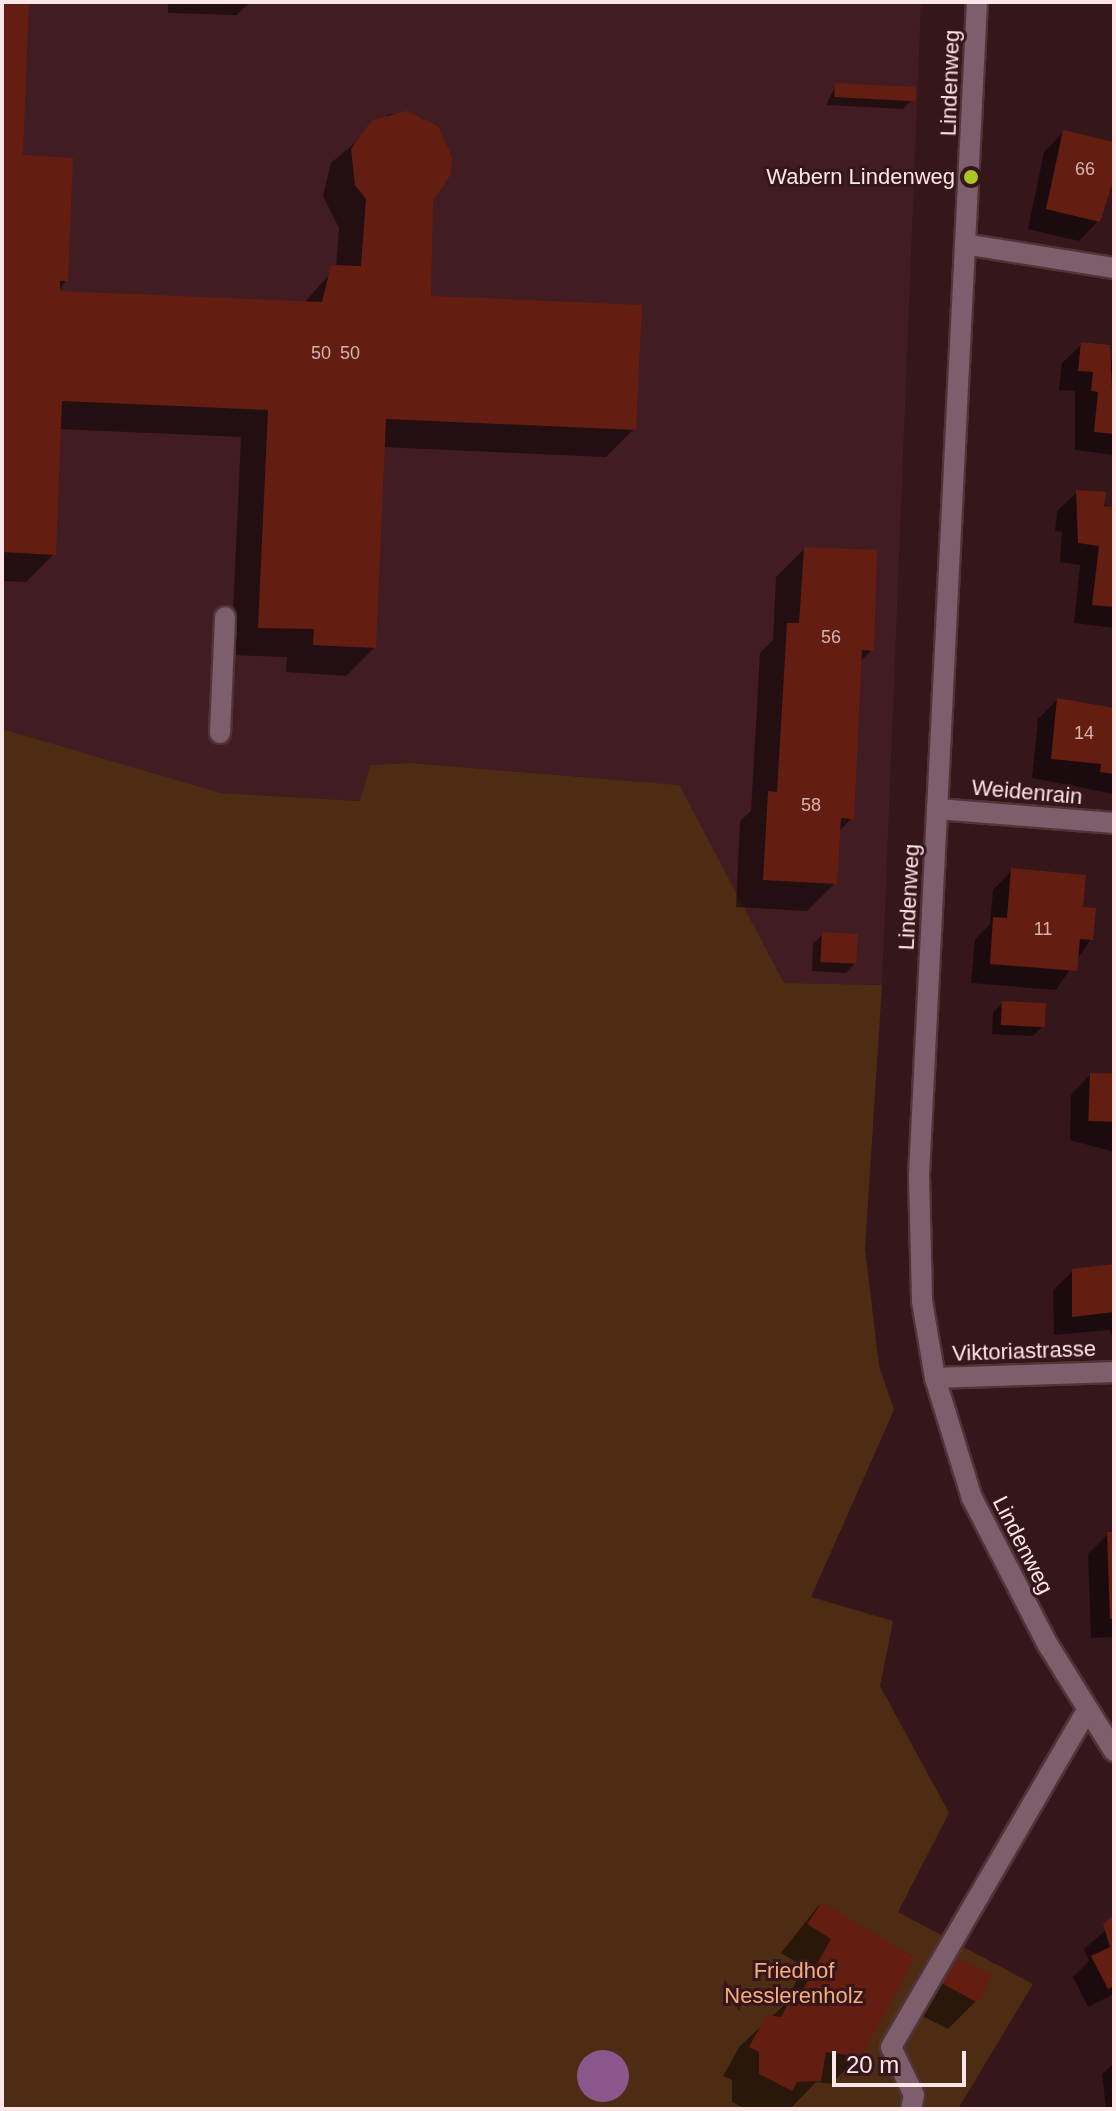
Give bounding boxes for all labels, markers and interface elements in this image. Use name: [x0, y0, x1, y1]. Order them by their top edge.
street label: Lindenweg: [935, 29, 965, 137]
house number: 66: [1075, 158, 1095, 180]
place label: Wabern Lindenweg: [766, 164, 955, 190]
marker: Wabern Lindenweg: [962, 168, 980, 186]
house number: 50: [311, 342, 331, 364]
house number: 50: [340, 342, 360, 364]
house number: 56: [821, 626, 841, 648]
house number: 14: [1074, 722, 1094, 744]
street label: Weidenrain: [971, 774, 1083, 810]
house number: 58: [801, 794, 821, 816]
street label: Lindenweg: [893, 843, 925, 951]
house number: 11: [1034, 918, 1052, 940]
street label: Viktoriastrasse: [952, 1335, 1096, 1367]
street label: Lindenweg: [987, 1492, 1059, 1598]
park label: Friedhof Nesslerenholz: [724, 1957, 864, 2008]
scale bar: [836, 2035, 970, 2085]
text: 20 m: [846, 2051, 899, 2078]

